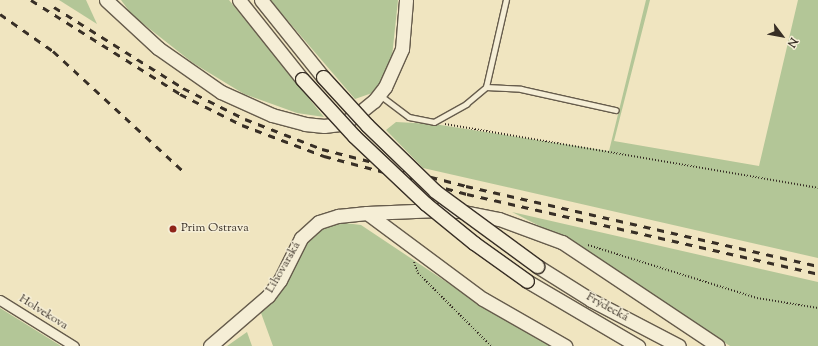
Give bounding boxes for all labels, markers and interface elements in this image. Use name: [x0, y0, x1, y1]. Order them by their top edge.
north arrow: [762, 16, 802, 56]
text: N: [783, 34, 801, 50]
place label: Prim Ostrava: [181, 222, 249, 236]
marker: Prim Ostrava: [168, 224, 178, 234]
street label: Lihovarská: [264, 240, 304, 296]
street label: Frýdecká: [583, 290, 631, 326]
street label: Holvekova: [16, 292, 70, 334]

